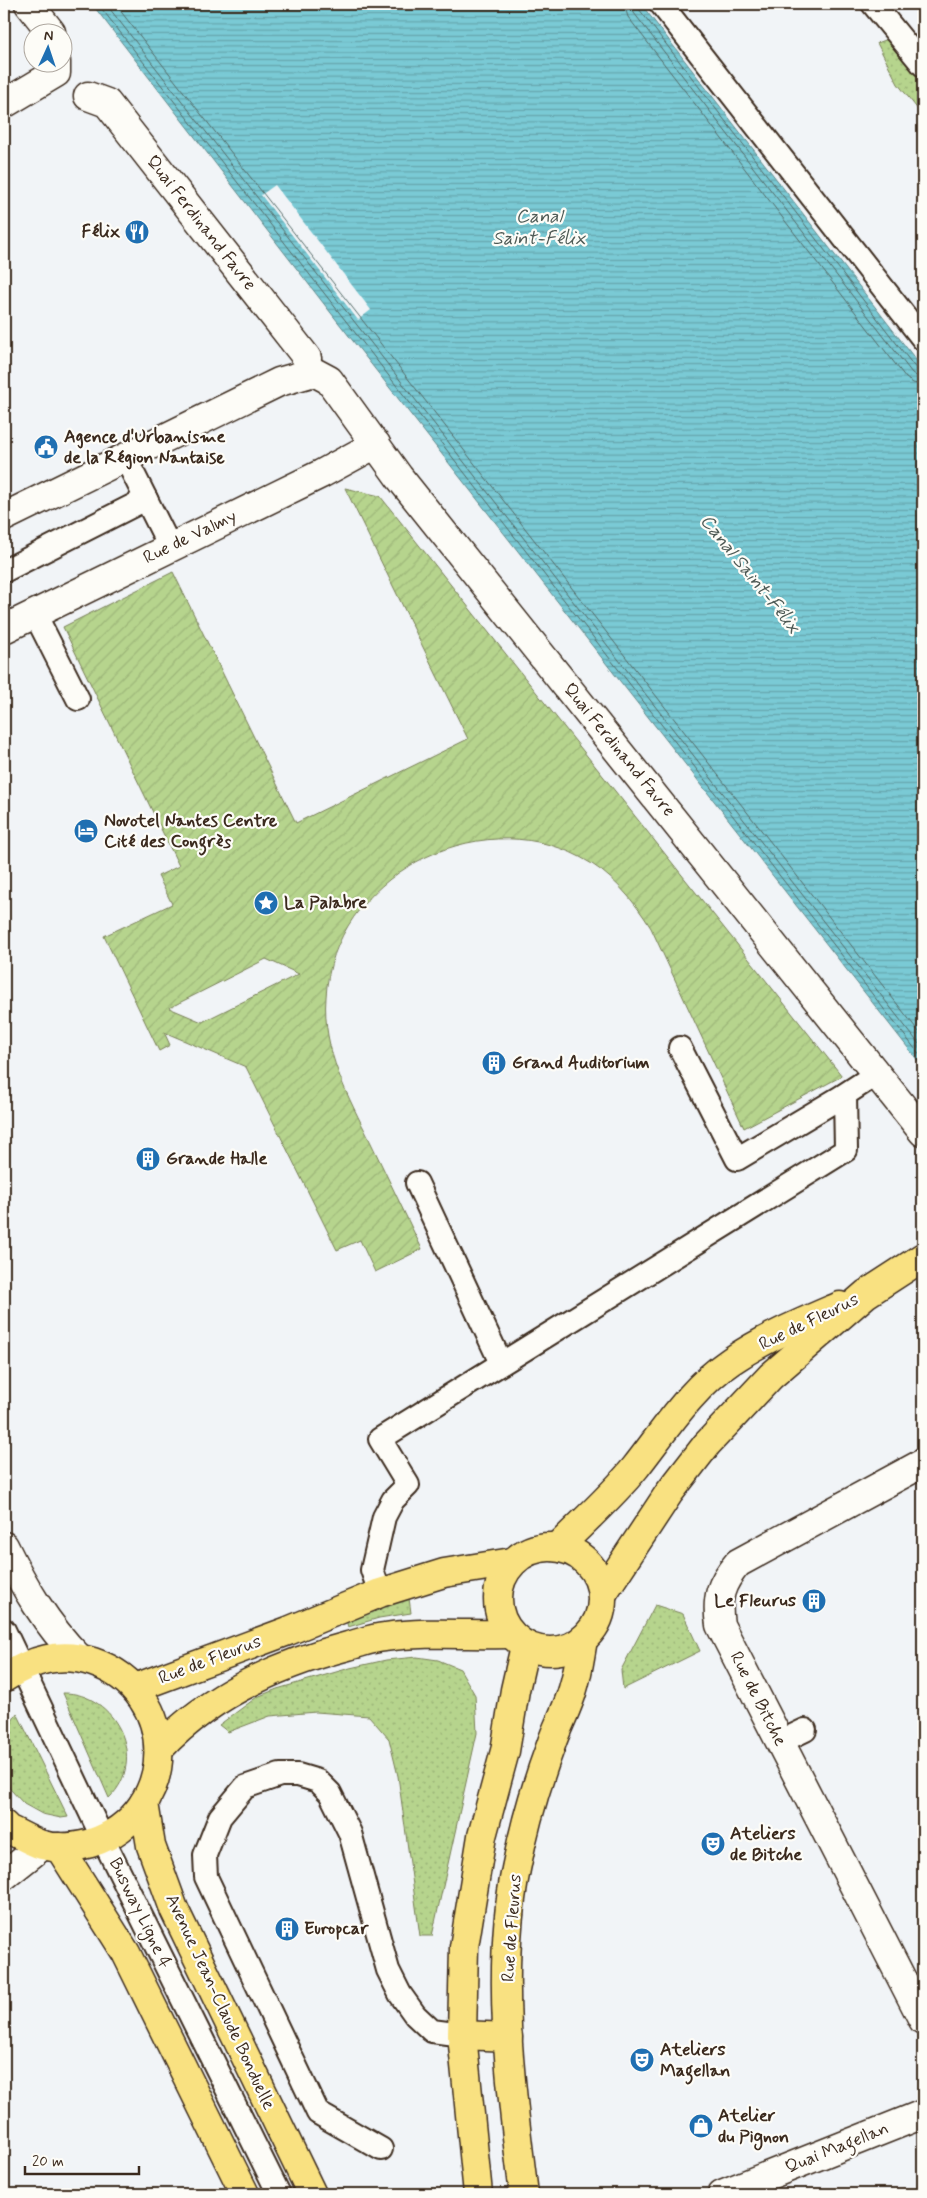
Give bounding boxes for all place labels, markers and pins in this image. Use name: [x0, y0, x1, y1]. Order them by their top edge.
restaurant icon: Félix: [124, 219, 150, 245]
place label: Félix: [82, 220, 121, 244]
place label: Agence d'Urbanisme de la Région Nantaise: [64, 425, 225, 470]
public building icon: Agence d'Urbanisme de la Région Nantaise: [33, 434, 59, 460]
place label: Novotel Nantes Centre Cité des Congrès: [104, 809, 278, 856]
hotel icon: Novotel Nantes Centre Cité des Congrès: [73, 818, 99, 844]
place icon: La Palabre: [253, 890, 279, 916]
place label: La Palabre: [284, 891, 367, 915]
building icon: Grand Auditorium: [481, 1050, 507, 1076]
place label: Grand Auditorium: [512, 1051, 650, 1075]
building icon: Grande Halle: [135, 1146, 161, 1172]
place label: Grande Halle: [166, 1147, 268, 1171]
building icon: Le Fleurus: [801, 1588, 827, 1614]
place label: Le Fleurus: [714, 1589, 796, 1613]
place label: Ateliers de Bitche: [730, 1822, 802, 1867]
theatre icon: Ateliers de Bitche: [700, 1831, 726, 1857]
building icon: Europcar: [274, 1916, 300, 1942]
place label: Europcar: [304, 1917, 369, 1941]
place label: Ateliers Magellan: [660, 2038, 730, 2085]
theatre icon: Ateliers Magellan: [629, 2047, 655, 2073]
place label: Atelier du Pignon: [718, 2104, 789, 2151]
shop icon: Atelier du Pignon: [688, 2113, 714, 2139]

